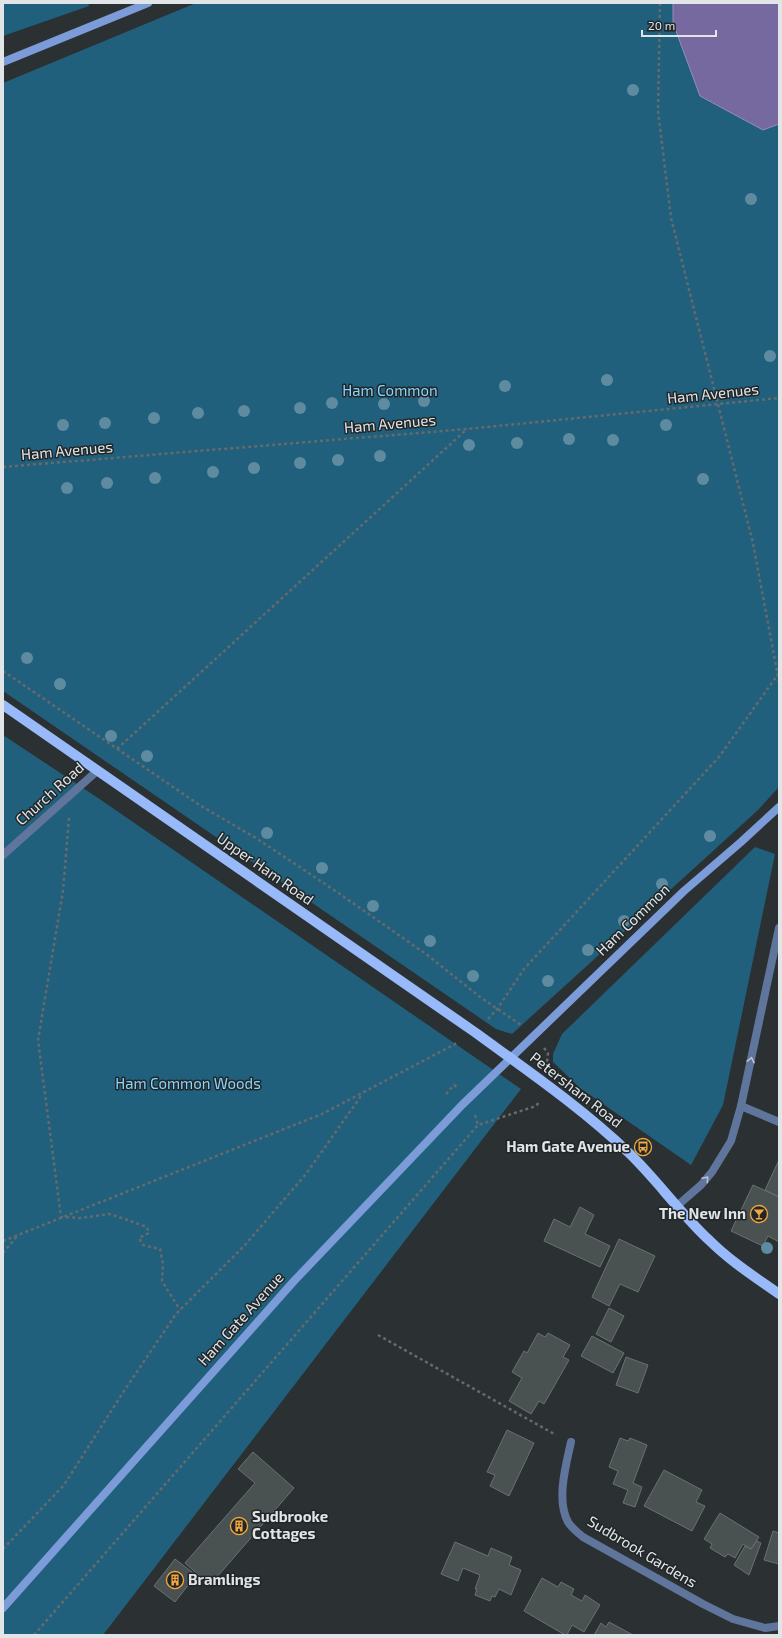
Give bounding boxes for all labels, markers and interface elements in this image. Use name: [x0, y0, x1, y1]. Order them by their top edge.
scale bar: [642, 12, 716, 38]
text: 20 m: [648, 18, 675, 32]
street label: Ham Avenues: [666, 379, 760, 407]
park label: Ham Common: [342, 381, 438, 399]
street label: Ham Avenues: [343, 410, 437, 436]
street label: Ham Avenues: [20, 437, 114, 463]
street label: Church Road: [12, 758, 87, 829]
street label: Upper Ham Road: [214, 828, 317, 908]
street label: Ham Common: [592, 880, 673, 959]
street label: Petersham Road: [527, 1048, 626, 1131]
one-way arrow: [747, 1056, 755, 1063]
park label: Ham Common Woods: [115, 1074, 261, 1092]
place label: Ham Gate Avenue: [506, 1137, 630, 1155]
bus stop icon: Ham Gate Avenue: [633, 1137, 653, 1157]
one-way arrow: [701, 1177, 708, 1184]
place label: The New Inn: [659, 1204, 746, 1222]
bar icon: The New Inn: [749, 1204, 769, 1224]
street label: Ham Gate Avenue: [194, 1268, 287, 1369]
place label: Sudbrooke Cottages: [252, 1507, 328, 1542]
street label: Sudbrook Gardens: [585, 1511, 700, 1591]
building icon: Sudbrooke Cottages: [229, 1516, 249, 1536]
building icon: Bramlings: [165, 1570, 185, 1590]
place label: Bramlings: [188, 1570, 261, 1588]

